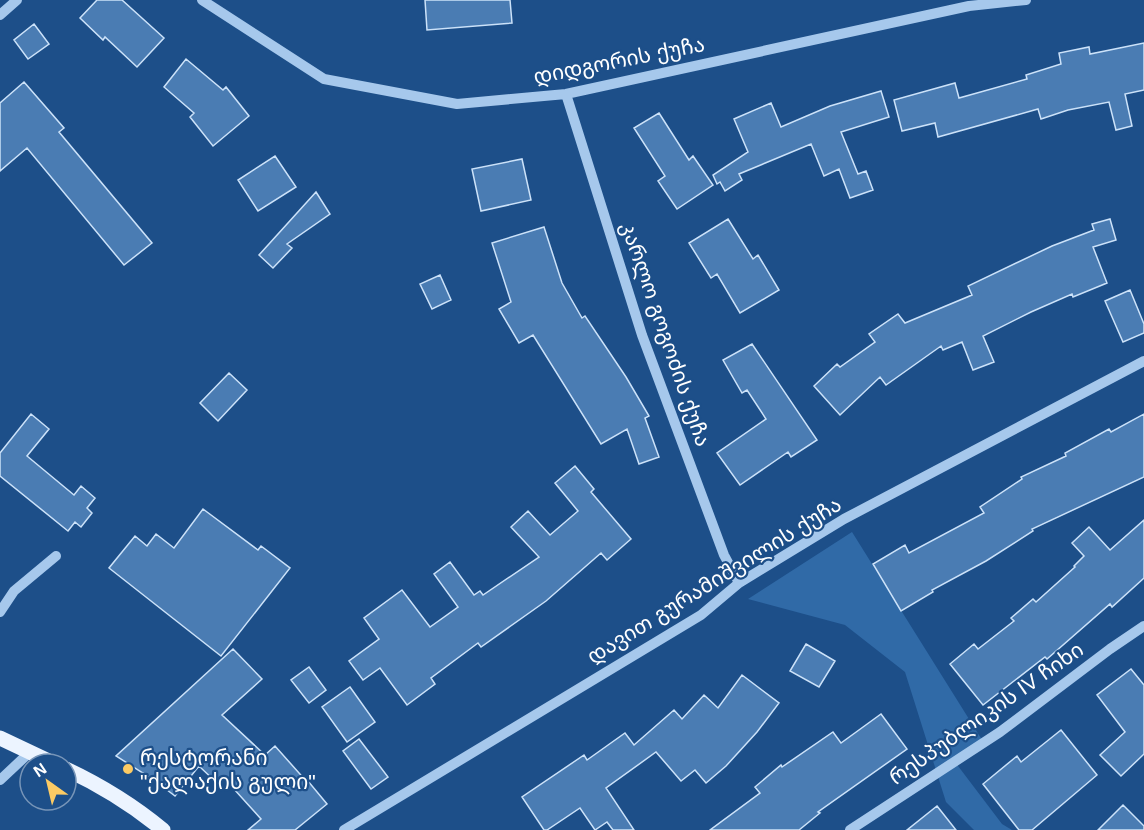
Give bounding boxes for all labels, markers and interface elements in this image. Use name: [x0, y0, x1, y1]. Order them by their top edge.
street label: დიდგორის ქუჩა: [531, 32, 707, 90]
street label: კარლო გოგოძის ქუჩა: [615, 219, 715, 450]
street label: დავით გურამიშვილის ქუჩა: [583, 492, 846, 670]
street label: რესპუბლიკის IV ჩიხი: [885, 637, 1089, 790]
place label: რესტორანი "ქალაქის გული": [140, 746, 316, 795]
north arrow: [18, 752, 78, 812]
text: N: [30, 760, 49, 780]
marker: რესტორანი "ქალაქის გული": [121, 762, 135, 776]

